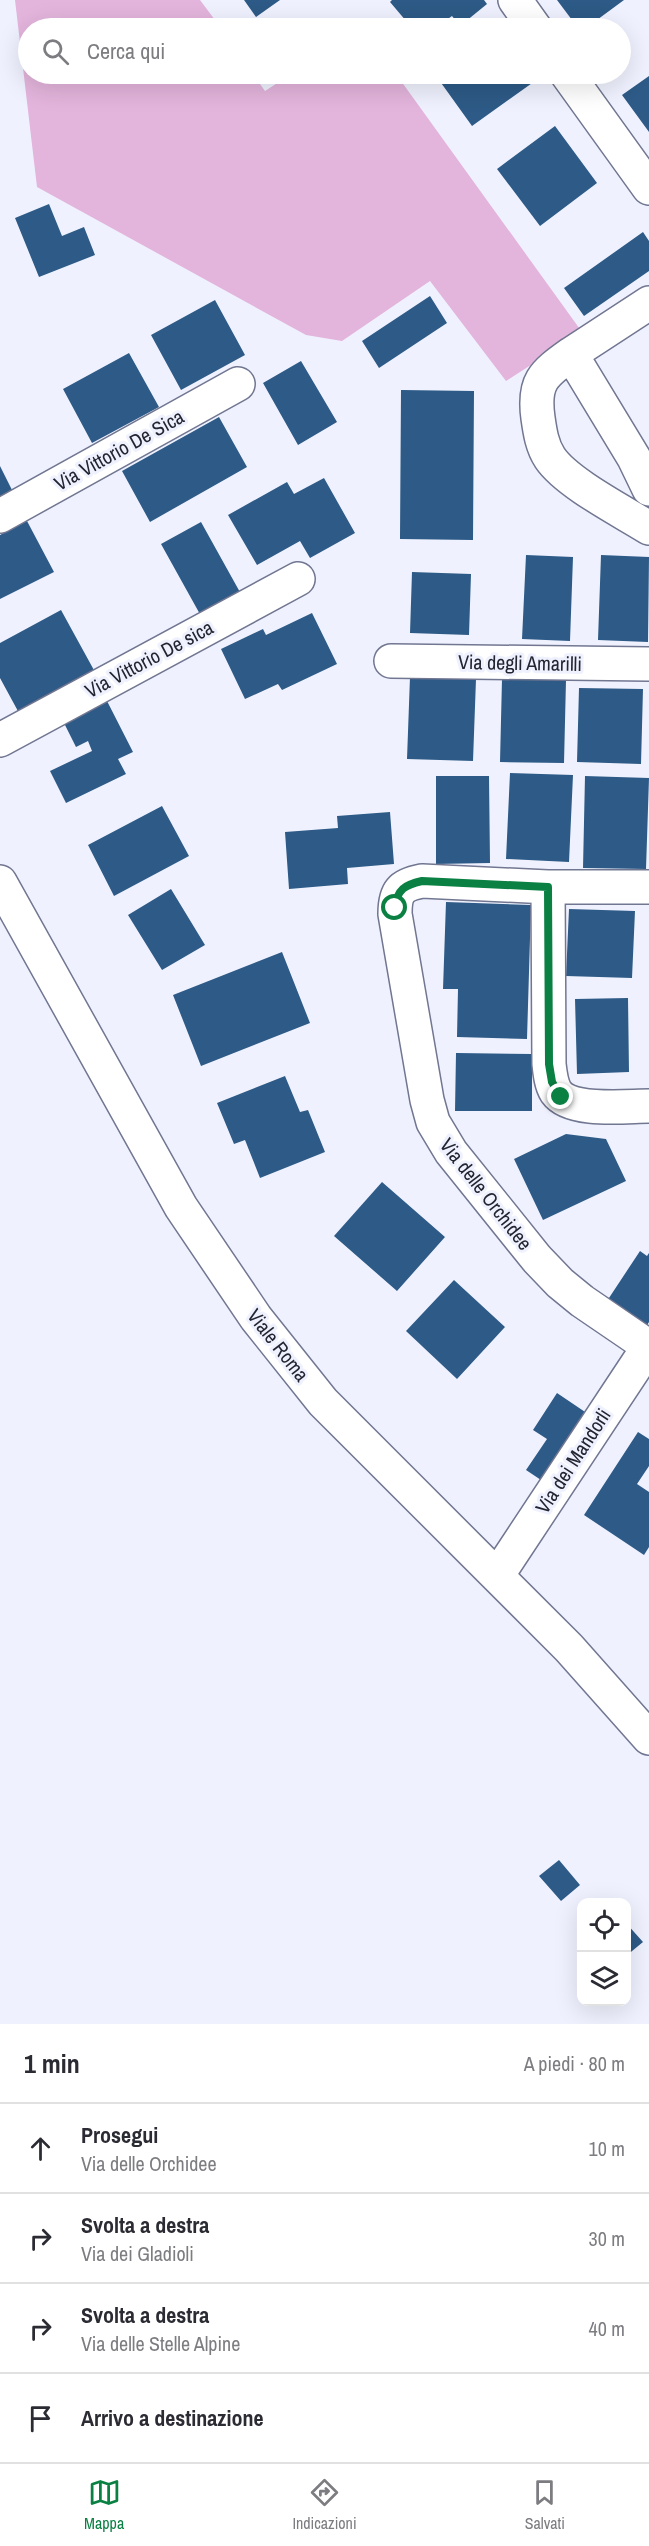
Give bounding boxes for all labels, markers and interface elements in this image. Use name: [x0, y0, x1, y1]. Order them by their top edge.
search box: [18, 18, 631, 84]
icon: search: [39, 35, 72, 68]
text: Cerca qui: [87, 36, 165, 66]
street label: Via Vittorio De Sica: [49, 403, 188, 496]
street label: Via Vittorio De sica: [80, 613, 218, 704]
street label: Via degli Amarilli: [458, 648, 582, 677]
route start: [381, 894, 407, 920]
route end: [547, 1083, 573, 1109]
street label: Via delle Orchidee: [434, 1132, 539, 1255]
street label: Viale Roma: [241, 1303, 315, 1387]
street label: Via dei Mandorli: [529, 1403, 617, 1518]
map controls: [577, 1898, 631, 2006]
button: locate: [577, 1898, 631, 1952]
button: layers: [577, 1952, 631, 2006]
text: 1 min: [24, 2046, 80, 2081]
text: A piedi · 80 m: [524, 2050, 625, 2077]
text: Prosegui: [81, 2120, 158, 2150]
icon: ahead: [24, 2132, 57, 2165]
text: 10 m: [589, 2135, 625, 2162]
text: Via delle Orchidee: [81, 2150, 217, 2177]
text: Svolta a destra: [81, 2210, 209, 2240]
icon: right: [24, 2222, 57, 2255]
text: 30 m: [589, 2225, 625, 2252]
text: Via dei Gladioli: [81, 2240, 194, 2267]
text: Svolta a destra: [81, 2300, 209, 2330]
icon: right: [24, 2312, 57, 2345]
text: 40 m: [589, 2315, 625, 2342]
text: Via delle Stelle Alpine: [81, 2330, 240, 2357]
icon: arrive: [24, 2402, 57, 2435]
text: Arrivo a destinazione: [81, 2403, 263, 2433]
tab: Mappa: [84, 2476, 124, 2534]
tab: Indicazioni: [292, 2476, 357, 2534]
tab: Salvati: [525, 2476, 565, 2534]

